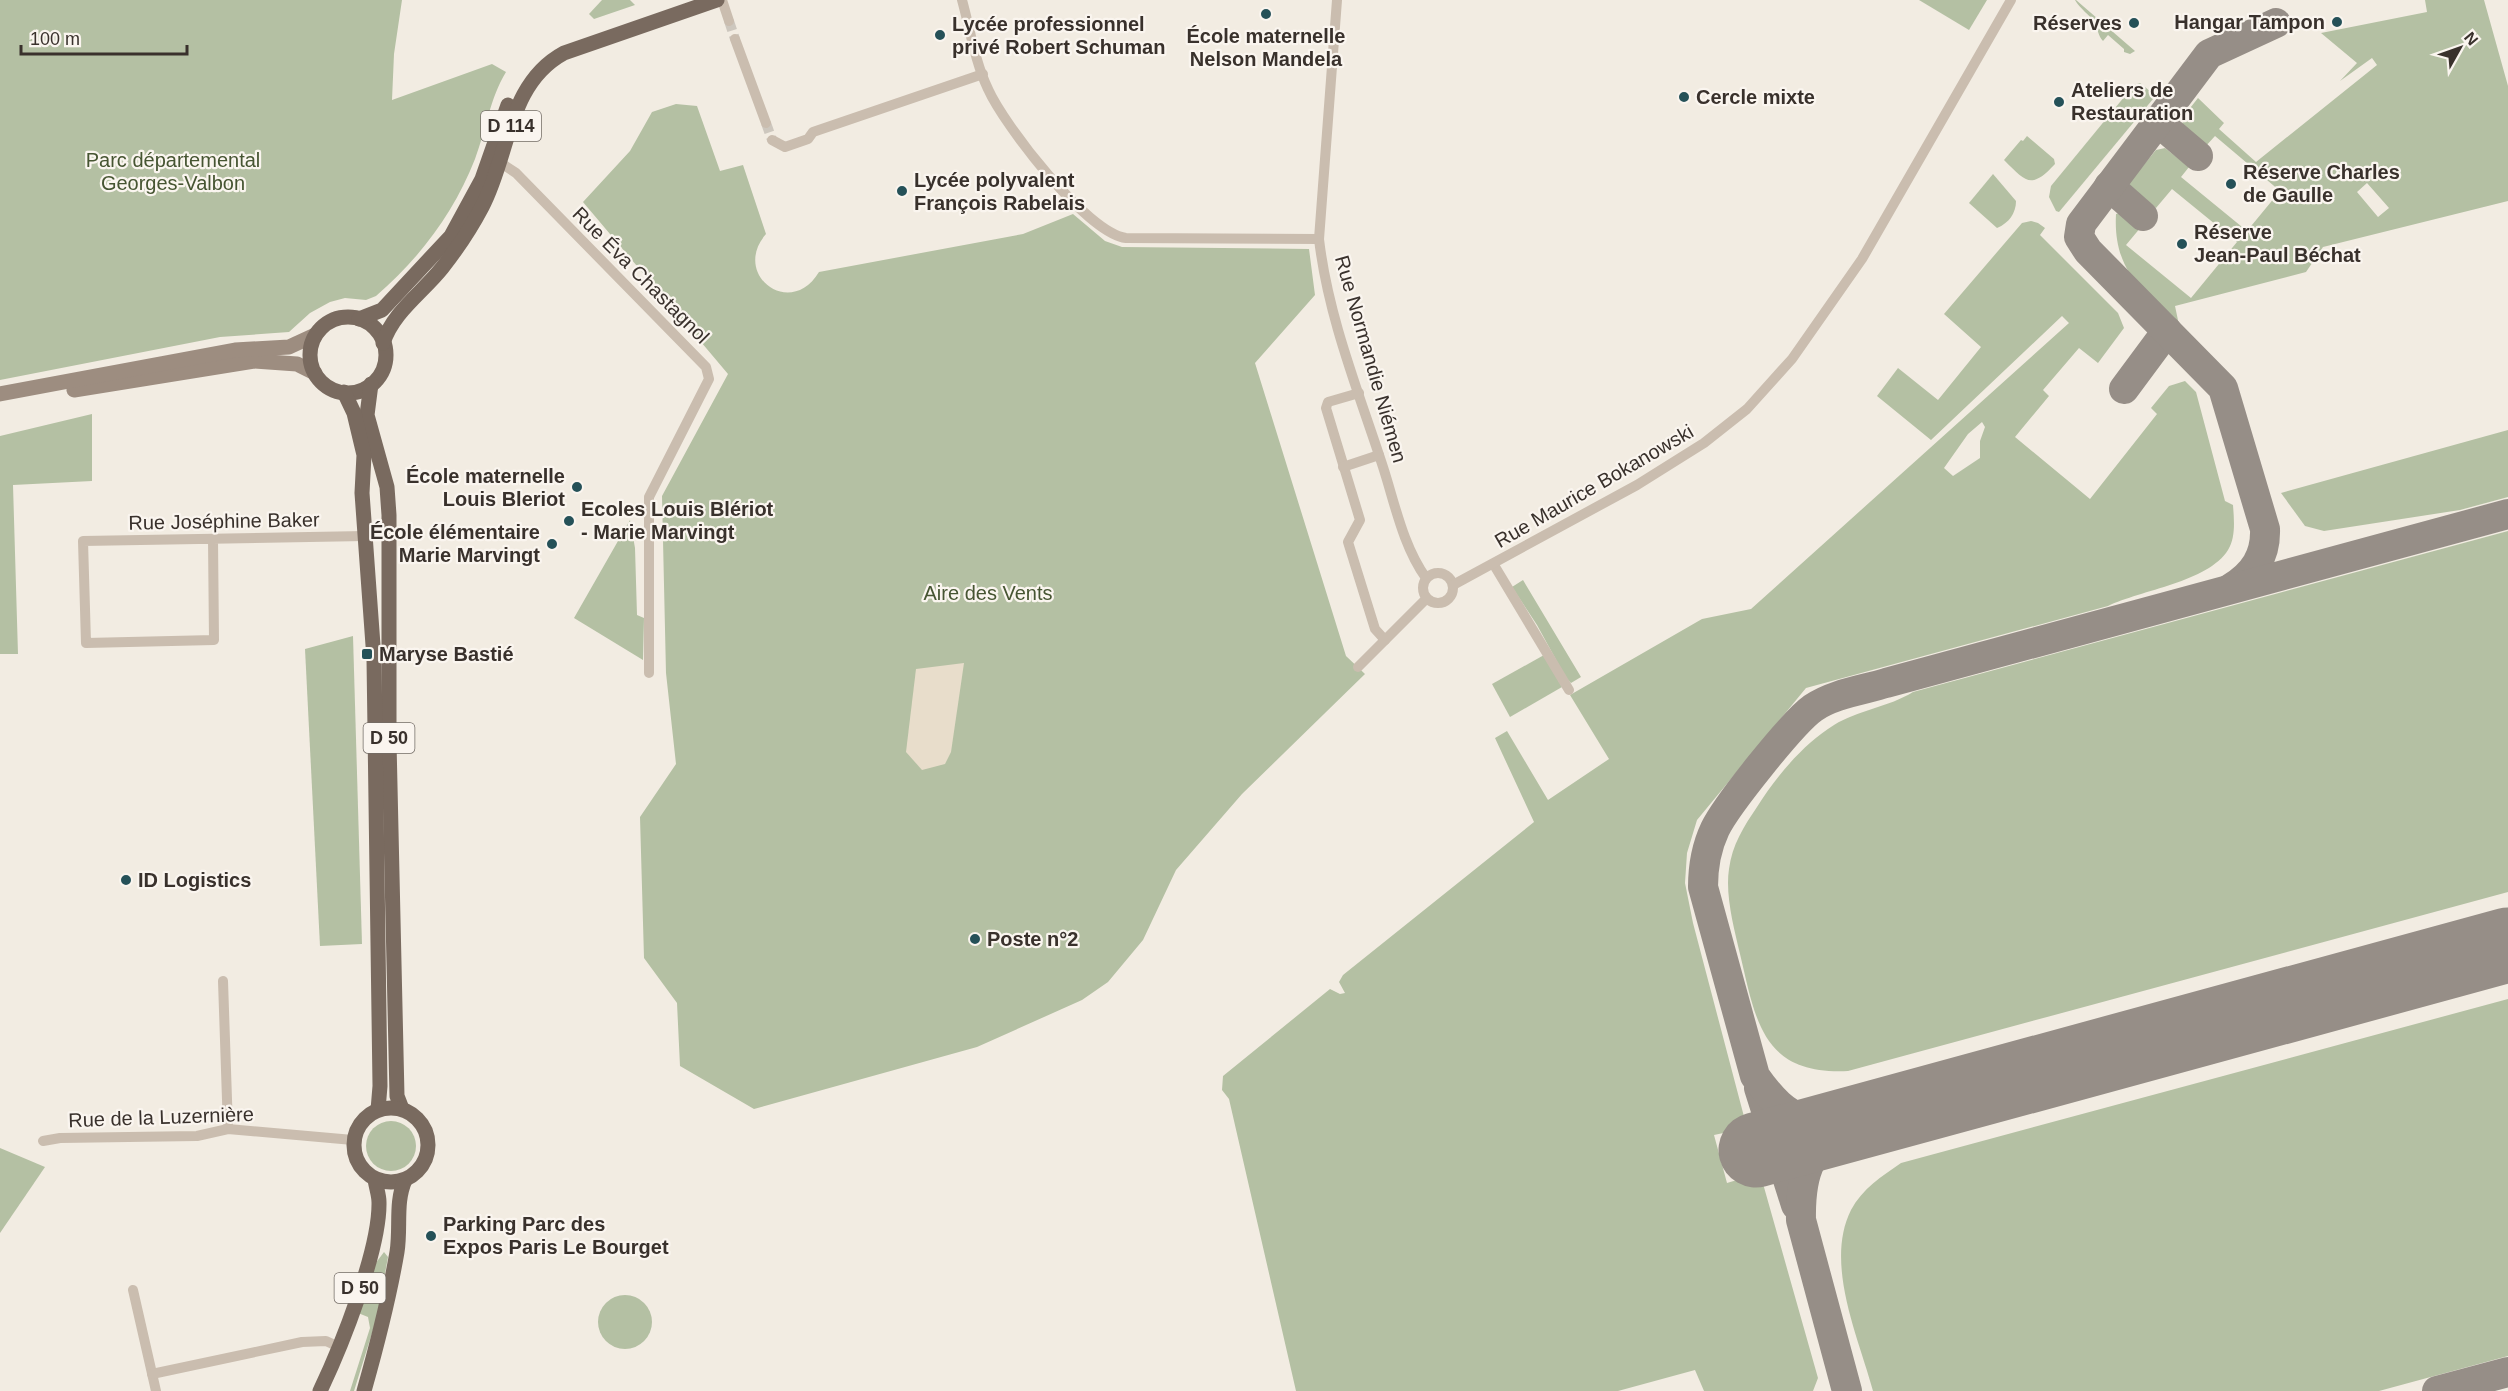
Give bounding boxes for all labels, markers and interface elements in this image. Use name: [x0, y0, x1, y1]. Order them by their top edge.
marker: École maternelle Nelson Mandela: [1259, 7, 1273, 21]
place label: Hangar Tampon: [2174, 11, 2325, 33]
place label: Réserves: [2033, 12, 2122, 34]
place label: Lycée professionnel privé Robert Schuman: [952, 13, 1165, 58]
marker: Hangar Tampon: [2330, 15, 2344, 29]
marker: Réserves: [2127, 16, 2141, 30]
scale bar: [21, 18, 188, 56]
north arrow: [2430, 18, 2490, 78]
place label: École maternelle Nelson Mandela: [1187, 25, 1345, 70]
marker: Lycée professionnel privé Robert Schuman: [933, 28, 947, 42]
text: 100 m: [30, 29, 80, 49]
text: N: [2461, 29, 2481, 49]
place label: Ateliers de Restauration: [2071, 79, 2193, 124]
place label: Cercle mixte: [1696, 86, 1815, 108]
marker: Cercle mixte: [1677, 90, 1691, 104]
marker: Ateliers de Restauration: [2052, 95, 2066, 109]
road number: D 114: [481, 111, 541, 141]
park label: Parc départemental Georges-Valbon: [86, 149, 260, 194]
place label: Réserve Charles de Gaulle: [2243, 161, 2400, 206]
place label: Lycée polyvalent François Rabelais: [914, 169, 1085, 214]
marker: Réserve Charles de Gaulle: [2224, 177, 2238, 191]
marker: Lycée polyvalent François Rabelais: [895, 184, 909, 198]
street label: Rue Éva Chastagnol: [568, 202, 714, 348]
place label: Réserve Jean-Paul Béchat: [2194, 221, 2361, 266]
marker: Réserve Jean-Paul Béchat: [2175, 237, 2189, 251]
street label: Rue Normandie Niémen: [1331, 253, 1411, 465]
street label: Rue Maurice Bokanowski: [1491, 420, 1697, 552]
place label: École maternelle Louis Bleriot: [406, 465, 565, 510]
marker: École maternelle Louis Bleriot: [570, 480, 584, 494]
place label: Ecoles Louis Blériot - Marie Marvingt: [581, 498, 774, 543]
street label: Rue Joséphine Baker: [128, 508, 320, 534]
marker: Ecoles Louis Blériot - Marie Marvingt: [562, 514, 576, 528]
place label: École élémentaire Marie Marvingt: [370, 521, 540, 566]
marker: École élémentaire Marie Marvingt: [545, 537, 559, 551]
park label: Aire des Vents: [924, 582, 1052, 604]
place label: Maryse Bastié: [379, 643, 514, 665]
marker: Maryse Bastié: [360, 647, 374, 661]
road number: D 50: [364, 723, 414, 753]
place label: ID Logistics: [138, 869, 251, 891]
marker: ID Logistics: [119, 873, 133, 887]
place label: Poste n°2: [987, 928, 1078, 950]
marker: Poste n°2: [968, 932, 982, 946]
street label: Rue de la Luzernière: [68, 1103, 254, 1131]
place label: Parking Parc des Expos Paris Le Bourget: [443, 1213, 669, 1258]
marker: Parking Parc des Expos Paris Le Bourget: [424, 1229, 438, 1243]
road number: D 50: [334, 1273, 386, 1303]

